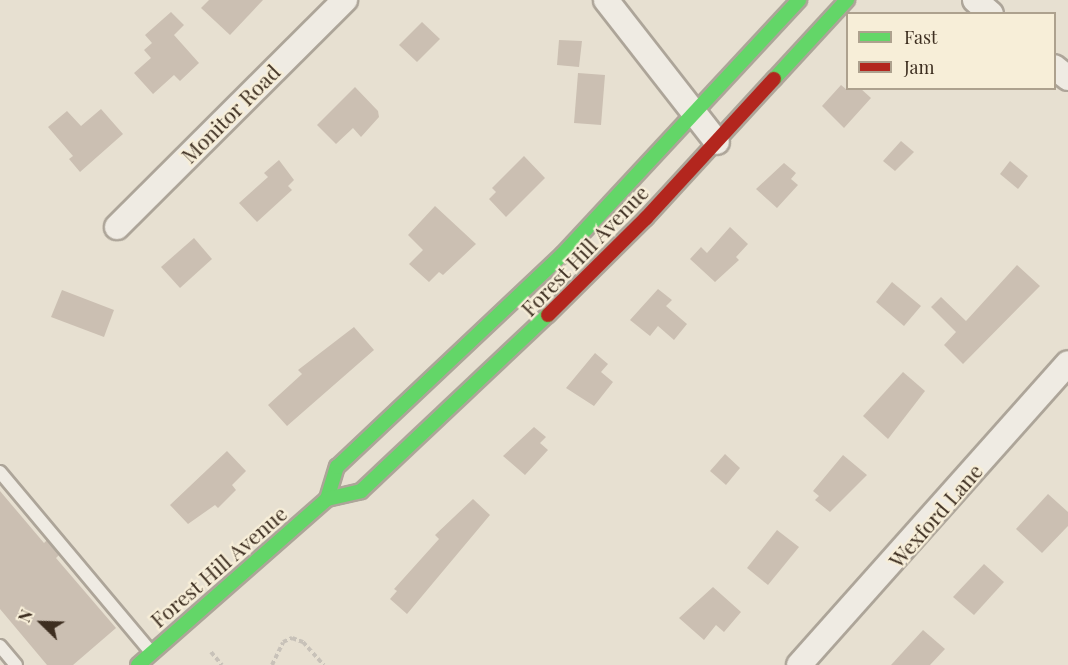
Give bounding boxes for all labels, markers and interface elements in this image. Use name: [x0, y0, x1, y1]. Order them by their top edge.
legend: [846, 12, 1056, 90]
text: Fast: [904, 25, 937, 49]
text: Jam: [904, 55, 934, 79]
street label: Monitor Road: [175, 58, 285, 168]
street label: Forest Hill Avenue: [515, 179, 653, 321]
street label: Wexford Lane: [883, 458, 987, 572]
street label: Forest Hill Avenue: [144, 500, 292, 632]
north arrow: [12, 593, 72, 653]
text: N: [13, 606, 37, 625]

